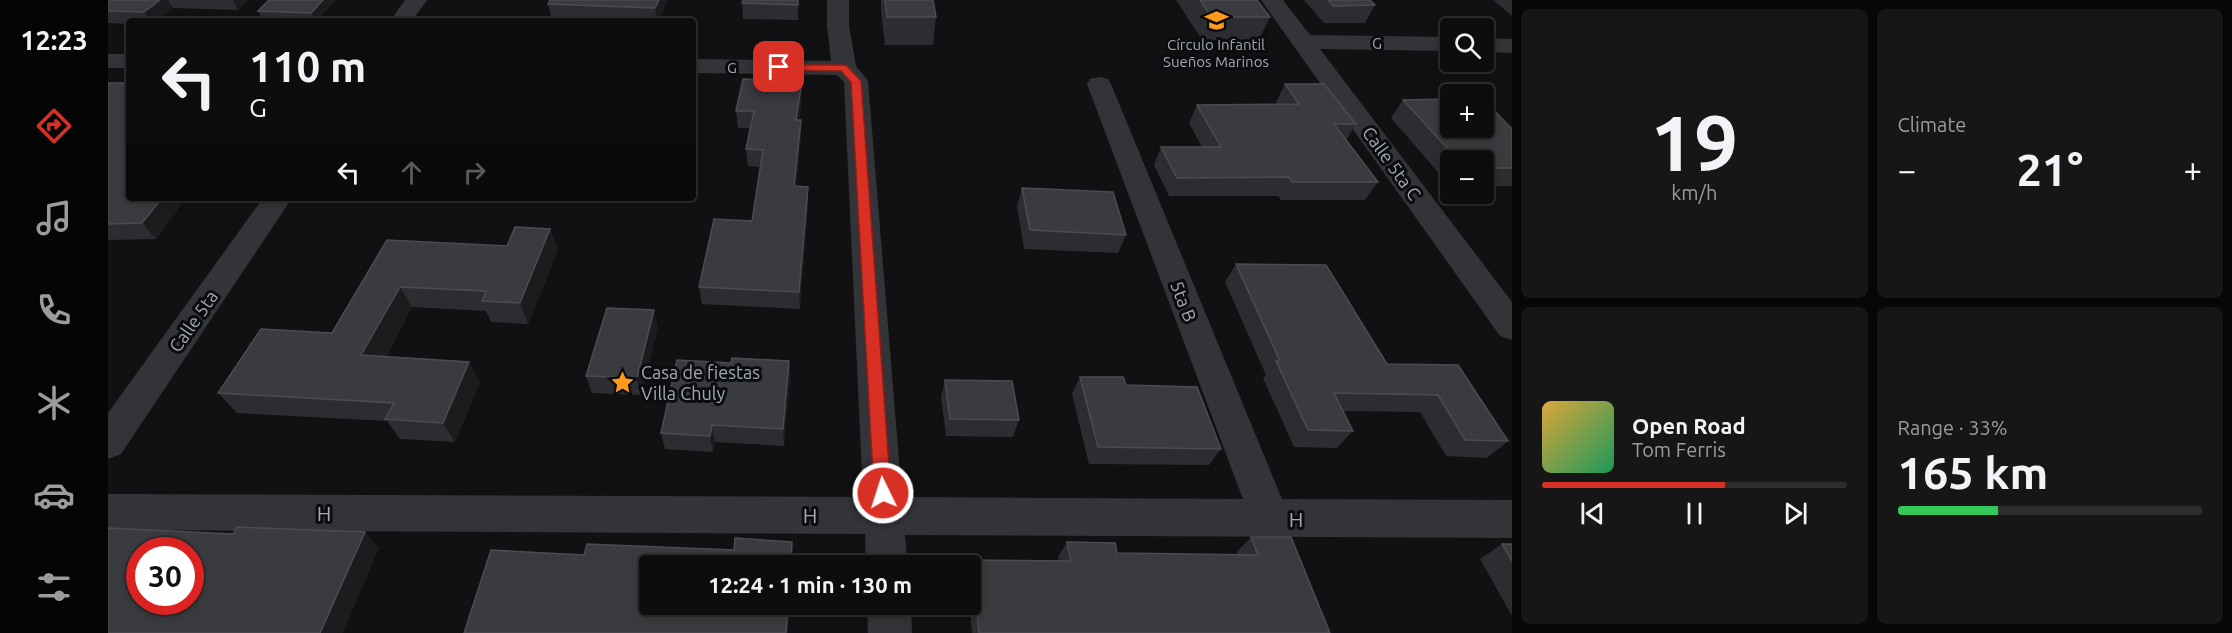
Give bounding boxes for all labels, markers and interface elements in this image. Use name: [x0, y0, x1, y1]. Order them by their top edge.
school or university icon: Círculo Infantil Sueños Marinos: [1203, 7, 1229, 33]
map controls: [1440, 18, 1494, 204]
button: search: [1440, 18, 1494, 72]
text: 12:23: [20, 25, 88, 55]
street label: G: [1372, 34, 1382, 52]
place label: Círculo Infantil Sueños Marinos: [1163, 36, 1269, 70]
pin: [753, 41, 804, 92]
icon: left: [150, 42, 228, 120]
text: 110 m: [249, 43, 366, 90]
icon: arrive: [762, 50, 795, 83]
street label: G: [727, 59, 737, 76]
button: +: [1440, 84, 1494, 138]
text: G: [249, 92, 267, 122]
text: 19: [1650, 98, 1738, 186]
icon: directions: [33, 105, 75, 147]
text: Climate: [1898, 113, 1966, 136]
street label: Calle 5ta C: [1359, 123, 1425, 203]
text: 21°: [2016, 144, 2083, 195]
button: −: [1440, 150, 1494, 204]
text: −: [1898, 151, 1916, 188]
text: +: [2183, 151, 2202, 188]
icon: left: [332, 156, 365, 189]
icon: ahead: [395, 156, 428, 189]
icon: right: [458, 156, 491, 189]
text: km/h: [1671, 181, 1717, 204]
icon: music: [33, 197, 75, 239]
street label: 5ta B: [1167, 278, 1201, 324]
street label: Calle 5ta: [165, 286, 221, 356]
icon: phone: [33, 289, 75, 331]
place label: Casa de fiestas Villa Chuly: [641, 362, 760, 403]
place icon: Casa de fiestas Villa Chuly: [610, 369, 636, 395]
icon: climate: [33, 382, 75, 424]
text: Open Road: [1632, 413, 1746, 438]
text: Range · 33%: [1898, 416, 2008, 439]
text: Tom Ferris: [1632, 438, 1726, 461]
text: 165 km: [1898, 447, 2048, 498]
position arrow: [851, 461, 915, 525]
icon: car: [33, 474, 75, 516]
icon: previous: [1576, 497, 1609, 530]
icon: pause: [1678, 497, 1711, 530]
icon: next: [1779, 497, 1812, 530]
street label: H: [317, 501, 331, 525]
street label: H: [803, 503, 817, 527]
street label: H: [1289, 507, 1303, 531]
speed limit sign: 30: [126, 537, 204, 615]
icon: filters: [33, 566, 75, 608]
text: 12:24 · 1 min · 130 m: [708, 572, 912, 597]

